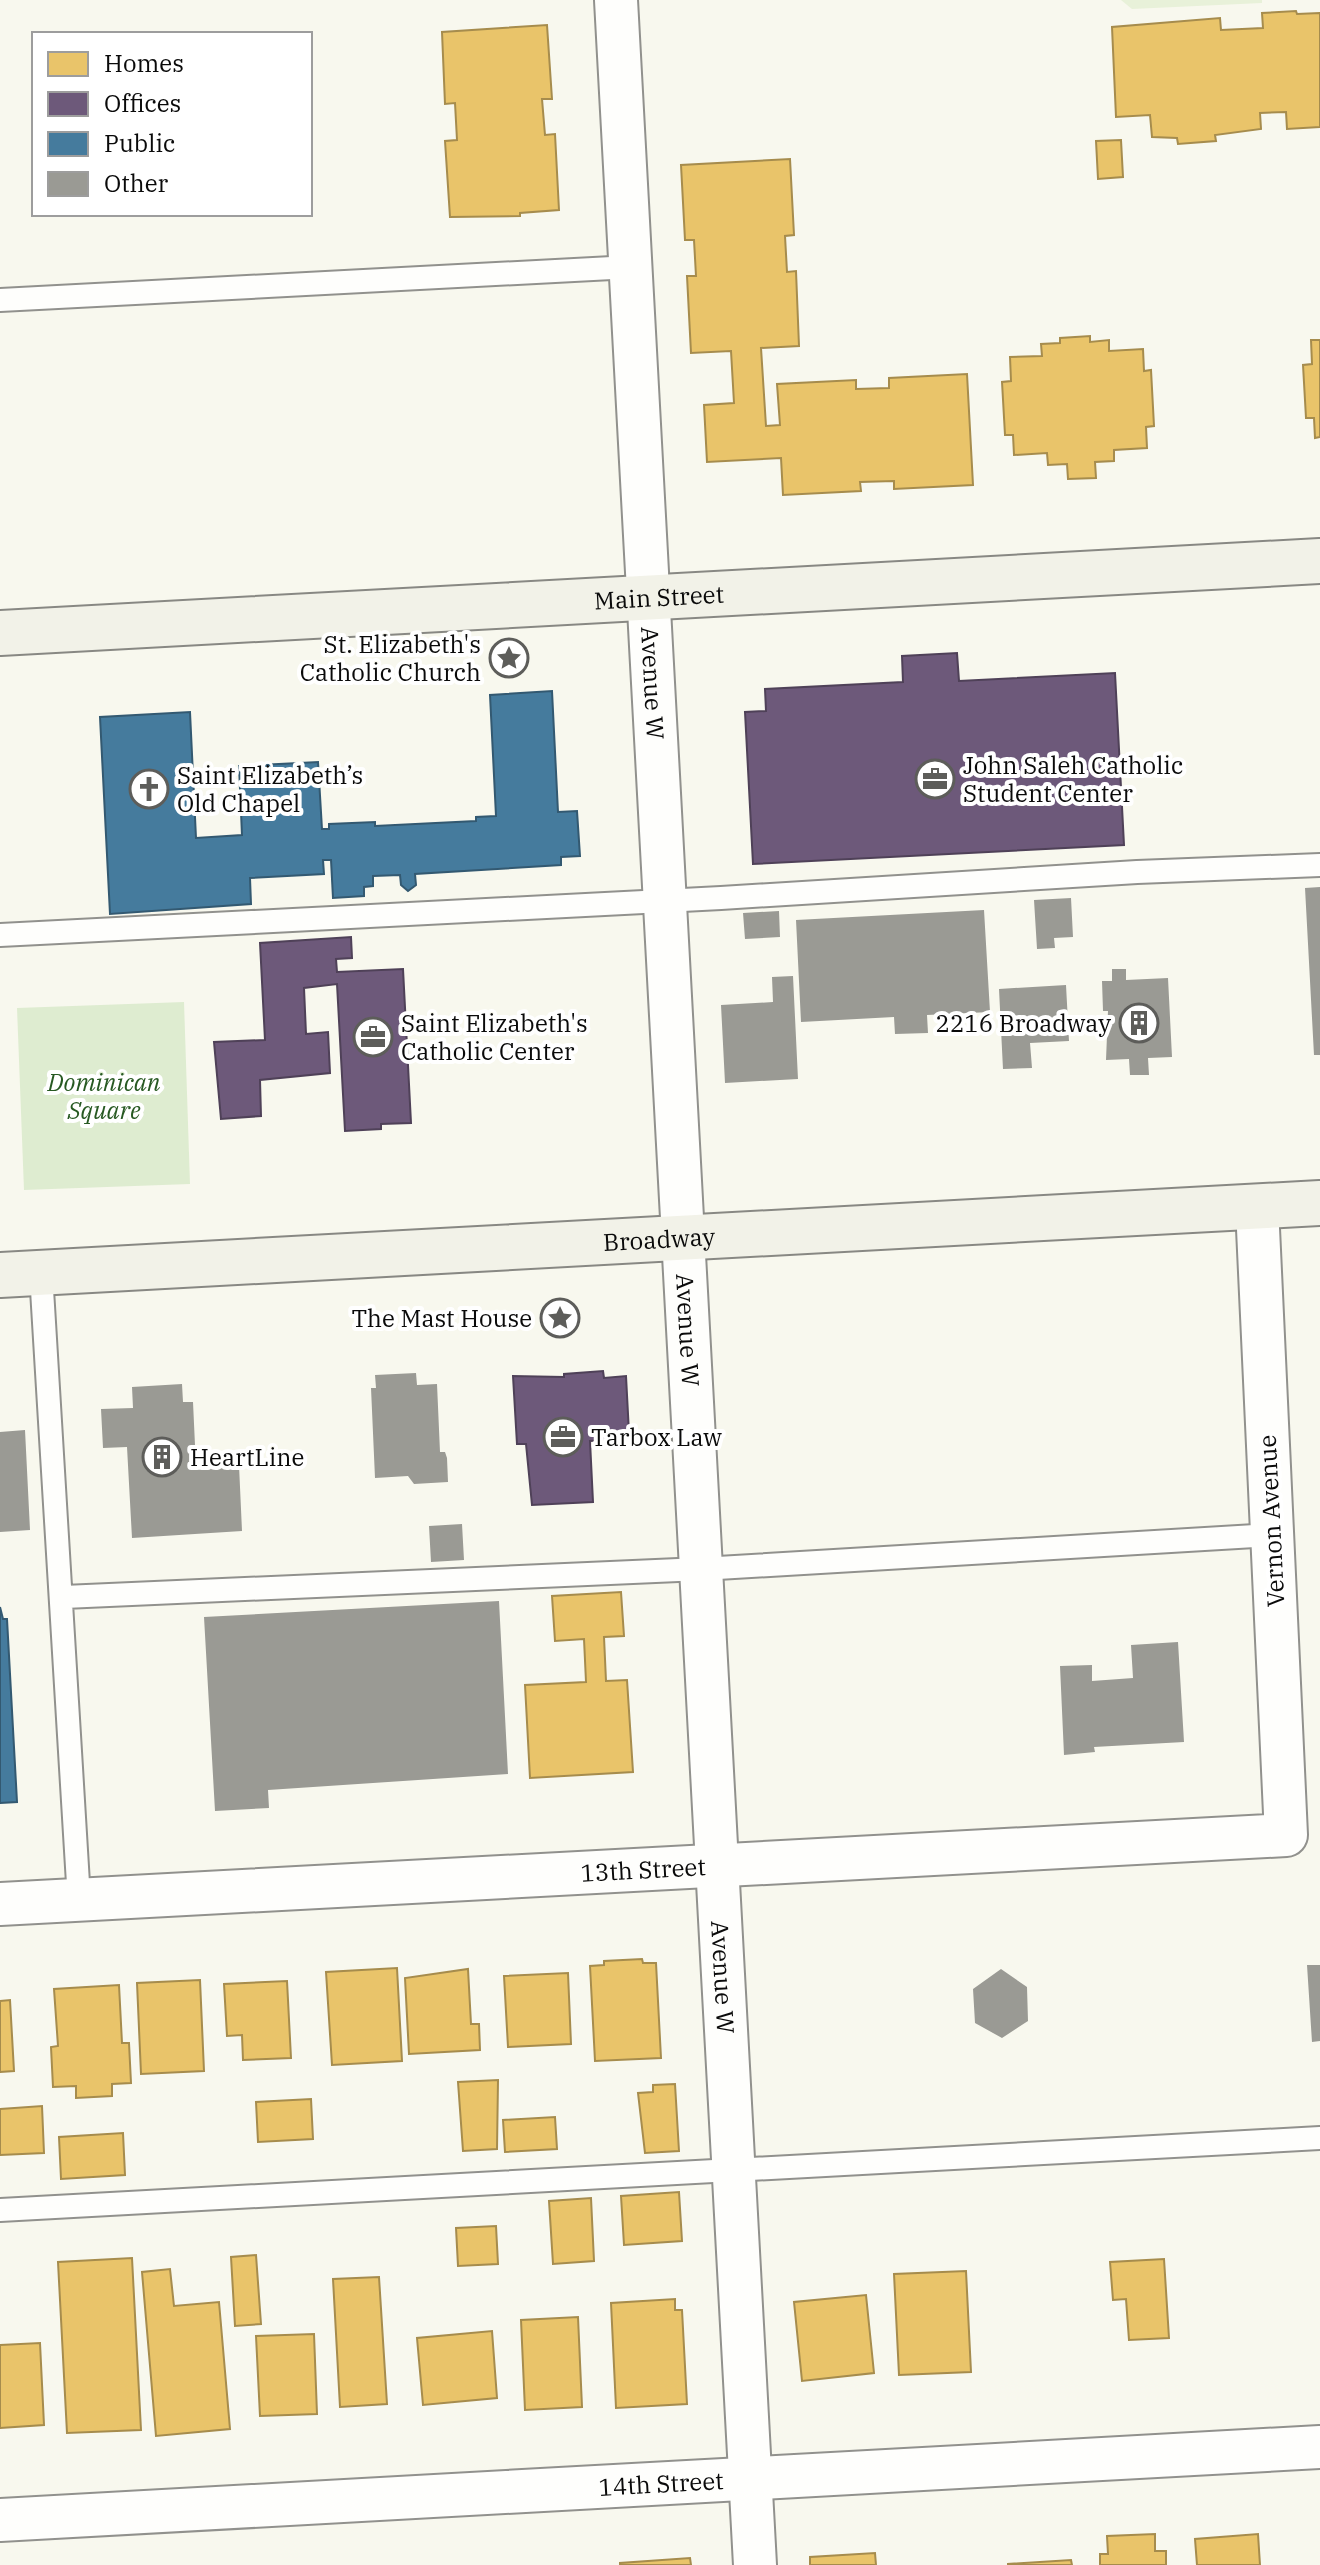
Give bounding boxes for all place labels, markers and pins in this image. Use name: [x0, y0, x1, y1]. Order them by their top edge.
place label: St. Elizabeth's Catholic Church: [300, 628, 481, 688]
place icon: St. Elizabeth's Catholic Church: [488, 637, 530, 679]
place label: John Saleh Catholic Student Center: [963, 749, 1183, 809]
office icon: John Saleh Catholic Student Center: [914, 758, 956, 800]
place label: Saint Elizabeth’s Old Chapel: [177, 759, 363, 819]
church icon: Saint Elizabeth’s Old Chapel: [128, 768, 170, 810]
building icon: 2216 Broadway: [1118, 1002, 1160, 1044]
place label: Saint Elizabeth's Catholic Center: [401, 1007, 588, 1067]
place label: 2216 Broadway: [936, 1007, 1111, 1039]
office icon: Saint Elizabeth's Catholic Center: [352, 1016, 394, 1058]
place icon: The Mast House: [539, 1297, 581, 1339]
place label: The Mast House: [351, 1302, 532, 1334]
office icon: Tarbox Law: [542, 1416, 584, 1458]
place label: Tarbox Law: [591, 1421, 722, 1453]
building icon: HeartLine: [141, 1436, 183, 1478]
place label: HeartLine: [190, 1441, 304, 1473]

